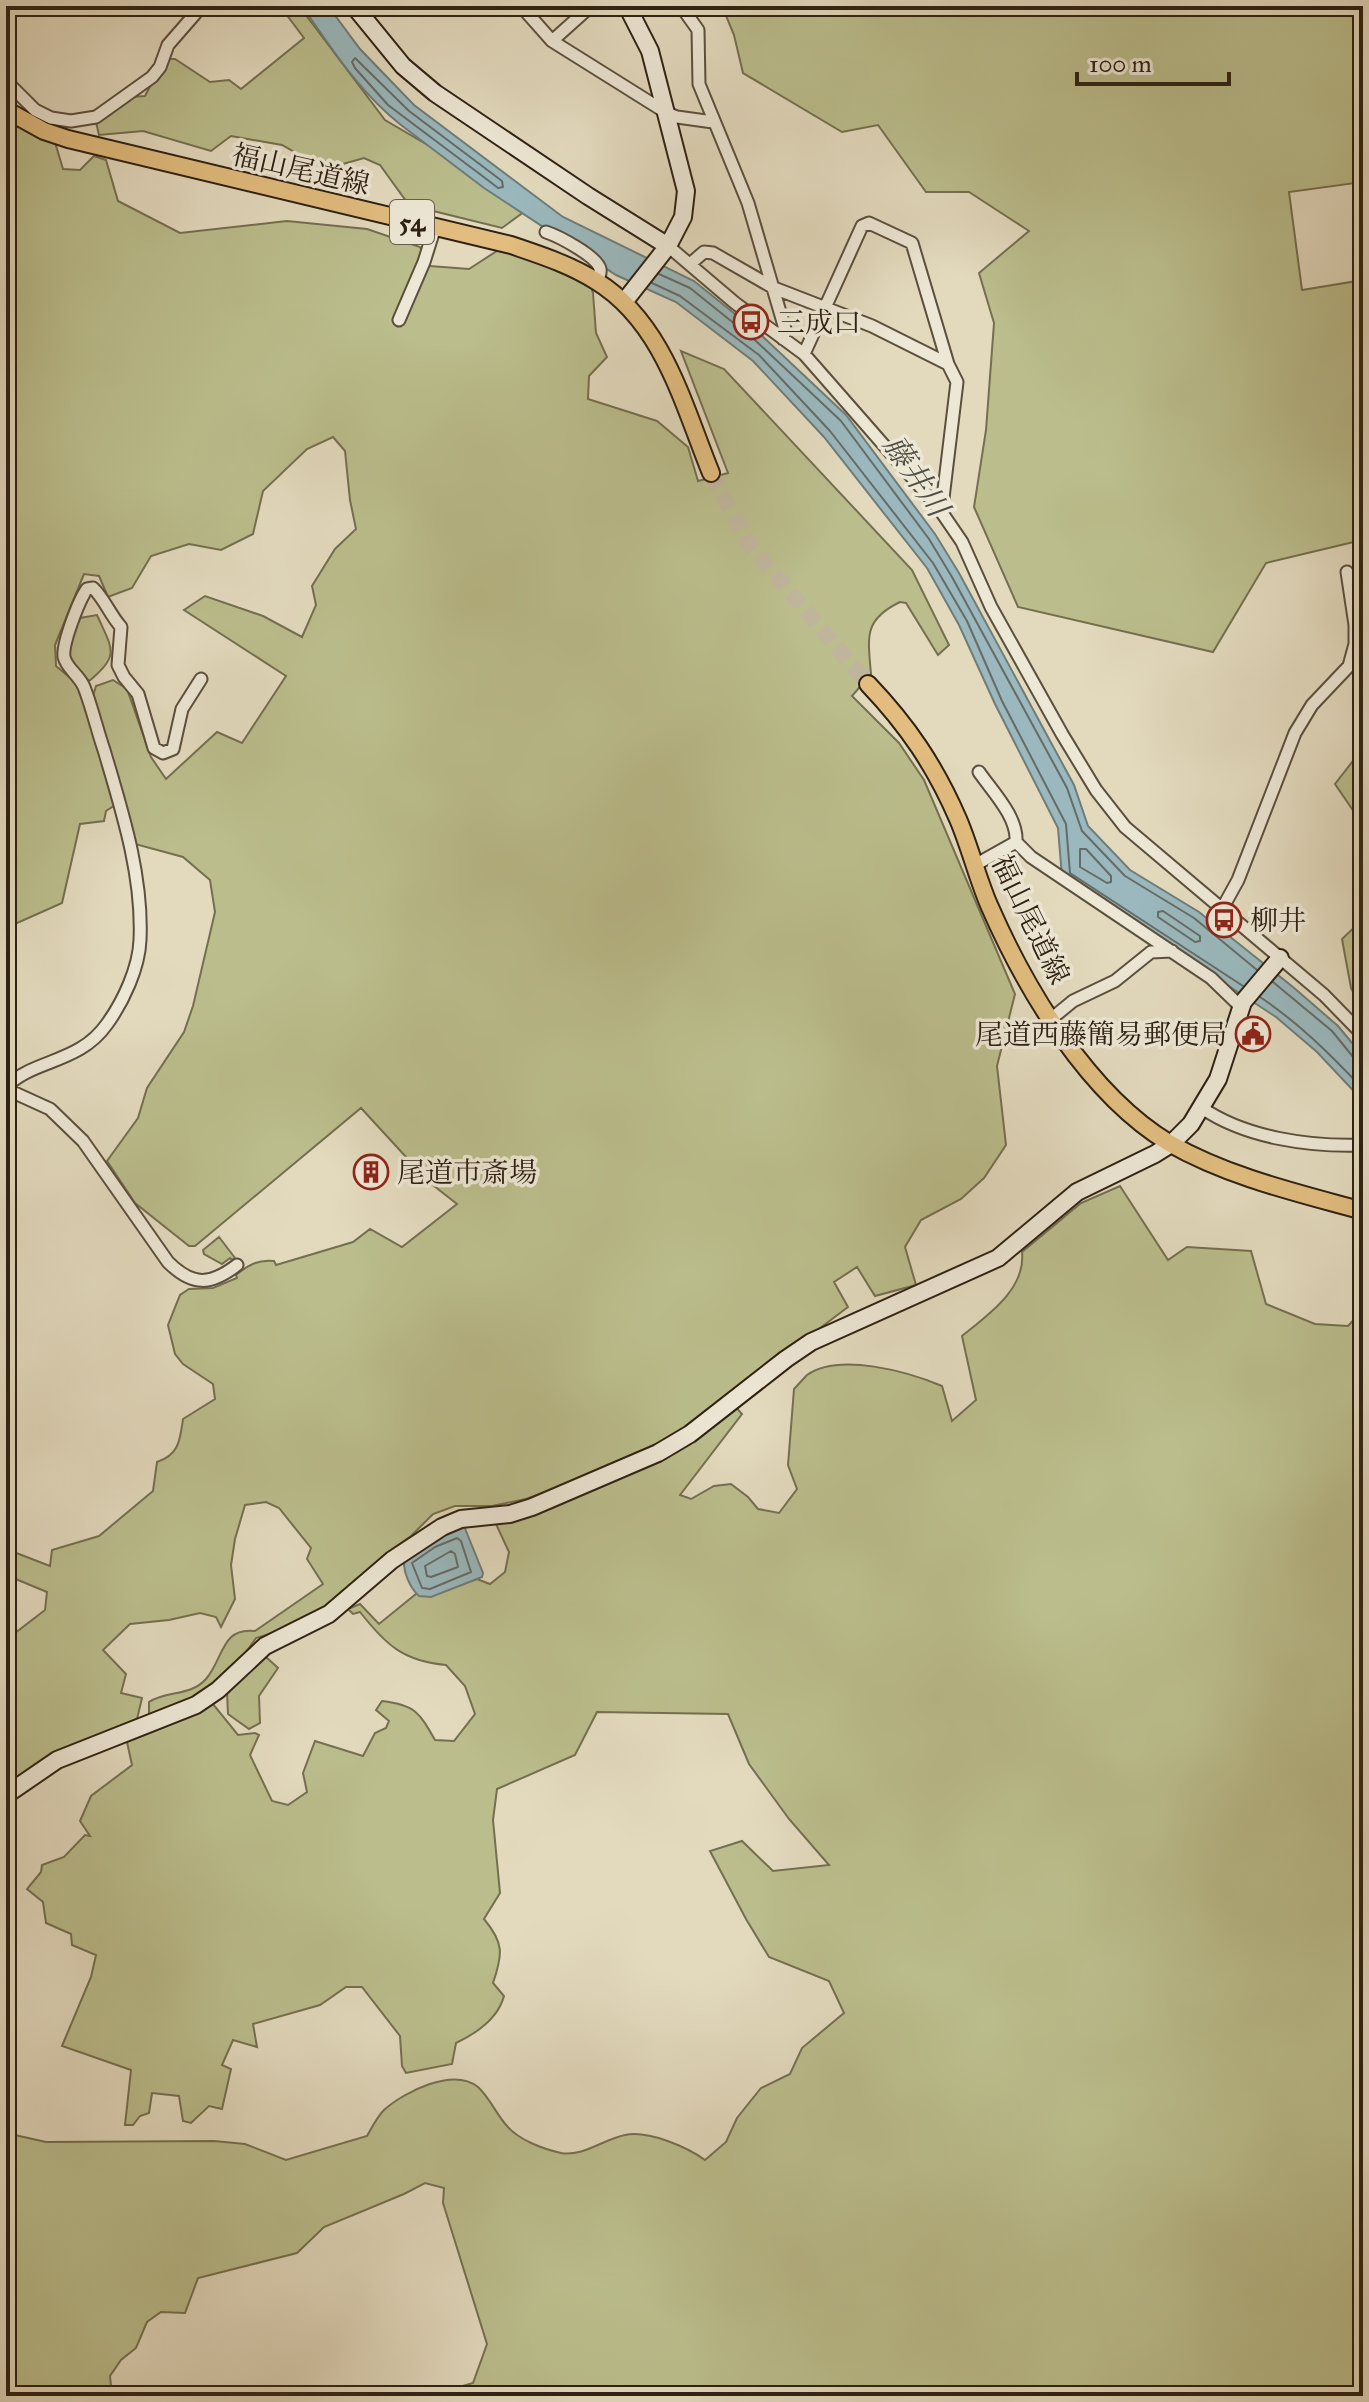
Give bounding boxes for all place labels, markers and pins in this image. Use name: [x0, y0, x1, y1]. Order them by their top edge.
bus stop icon: 三成口: [732, 303, 770, 341]
place label: 三成口: [777, 305, 861, 340]
bus stop icon: 柳井: [1205, 901, 1243, 939]
place label: 柳井: [1250, 903, 1306, 938]
public building icon: 尾道西藤簡易郵便局: [1234, 1015, 1272, 1053]
place label: 尾道西藤簡易郵便局: [975, 1017, 1227, 1052]
building icon: 尾道市斎場: [352, 1153, 390, 1191]
place label: 尾道市斎場: [397, 1155, 537, 1190]

